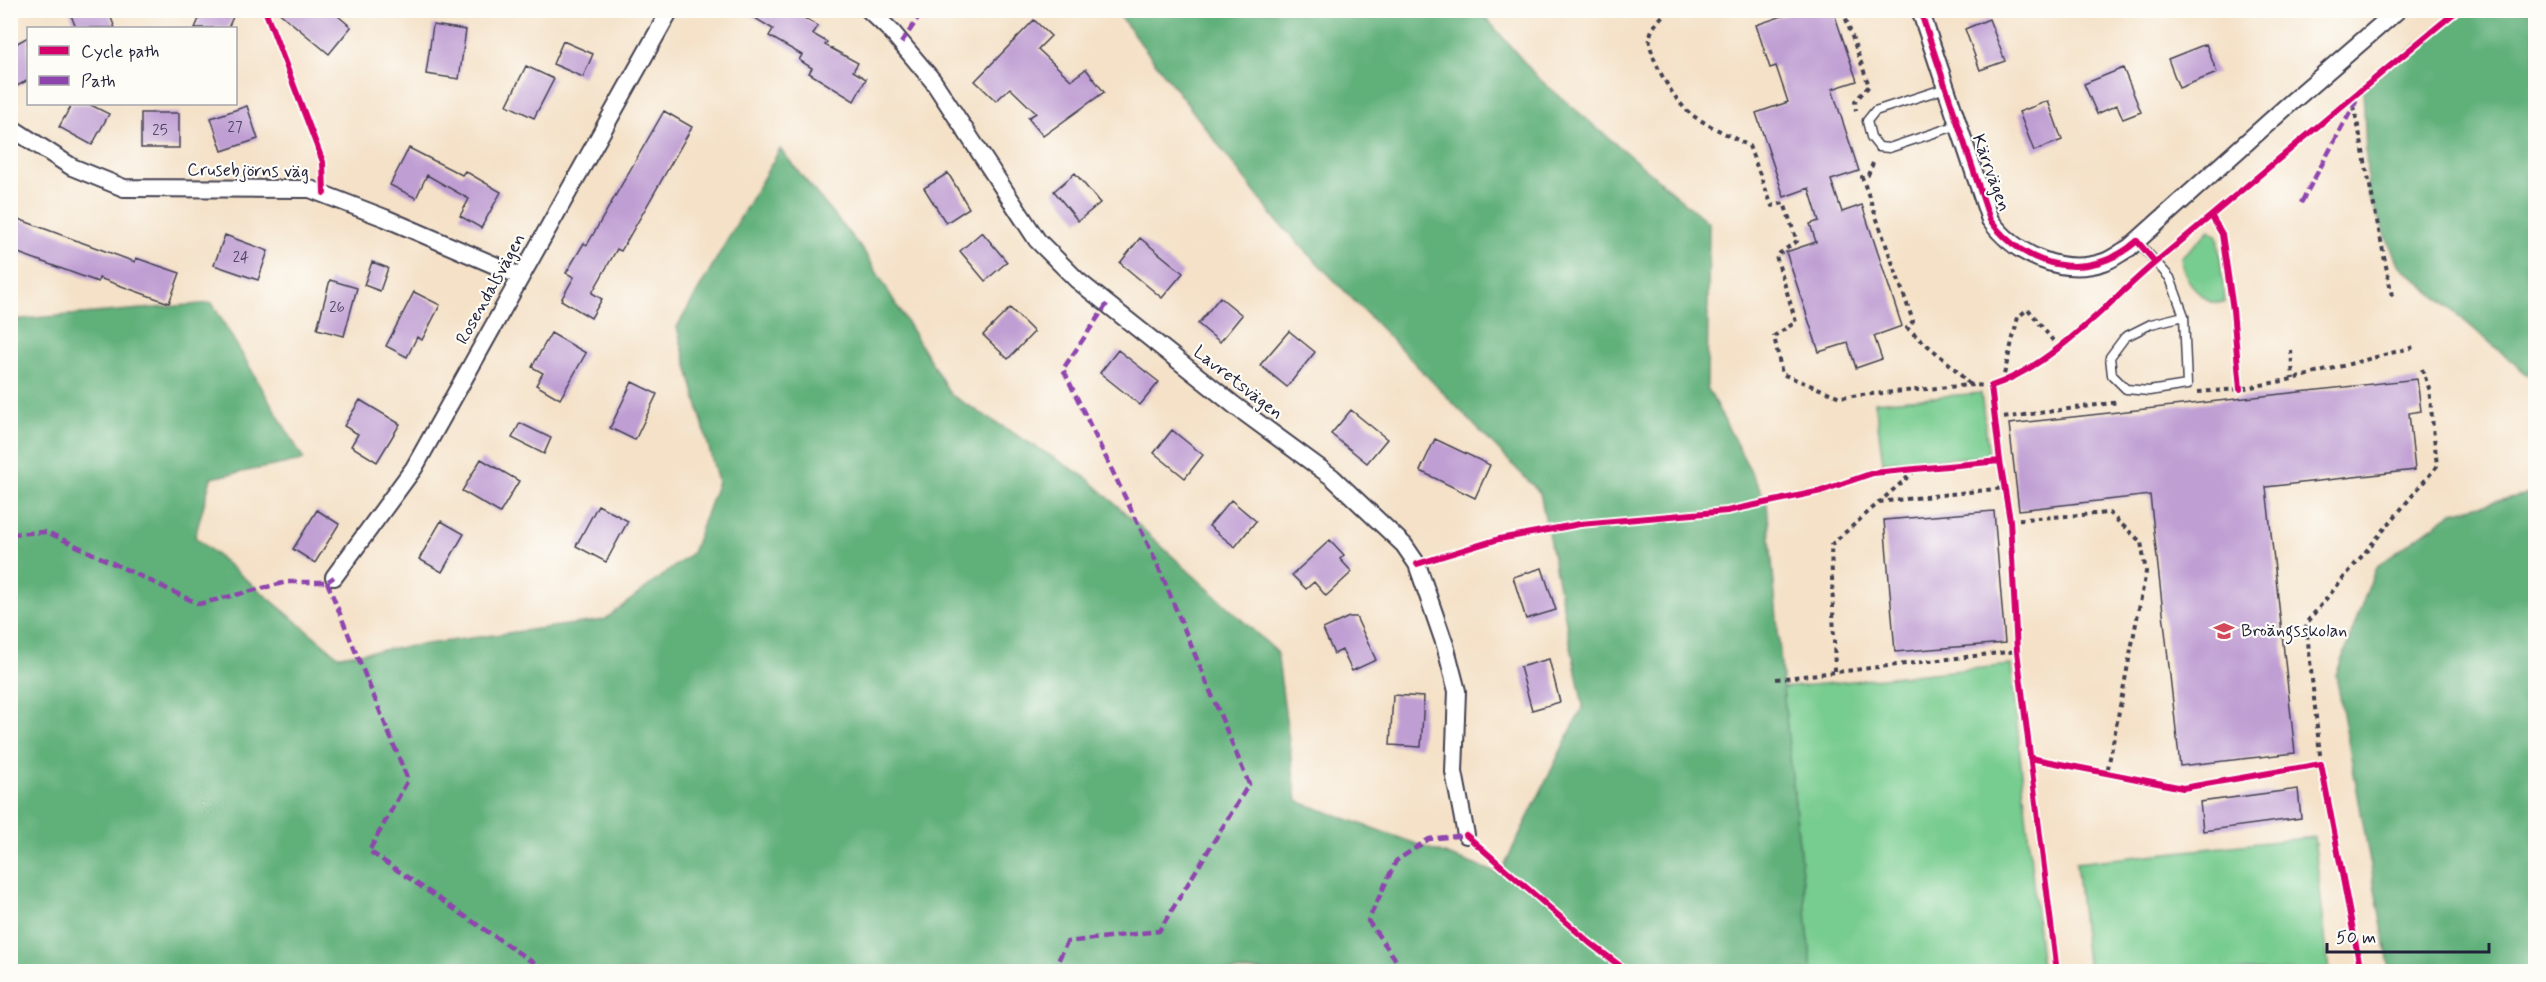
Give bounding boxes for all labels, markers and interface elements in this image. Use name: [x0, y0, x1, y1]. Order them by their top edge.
legend: [27, 27, 237, 105]
text: Cycle path: [81, 40, 159, 64]
text: Path: [81, 70, 116, 94]
house number: 27: [228, 118, 243, 138]
house number: 25: [152, 121, 168, 141]
street label: Kärrvägen: [1966, 131, 2016, 215]
street label: Crusebjörns väg: [187, 158, 309, 184]
street label: Rosendalsvägen: [451, 229, 531, 349]
house number: 24: [233, 248, 249, 268]
house number: 26: [329, 298, 345, 318]
street label: Lavretsvägen: [1188, 340, 1288, 426]
school or university icon: Broängsskolan: [2212, 619, 2236, 643]
place label: Broängsskolan: [2241, 619, 2347, 645]
scale bar: [2327, 916, 2489, 954]
text: 50 m: [2336, 926, 2376, 950]

